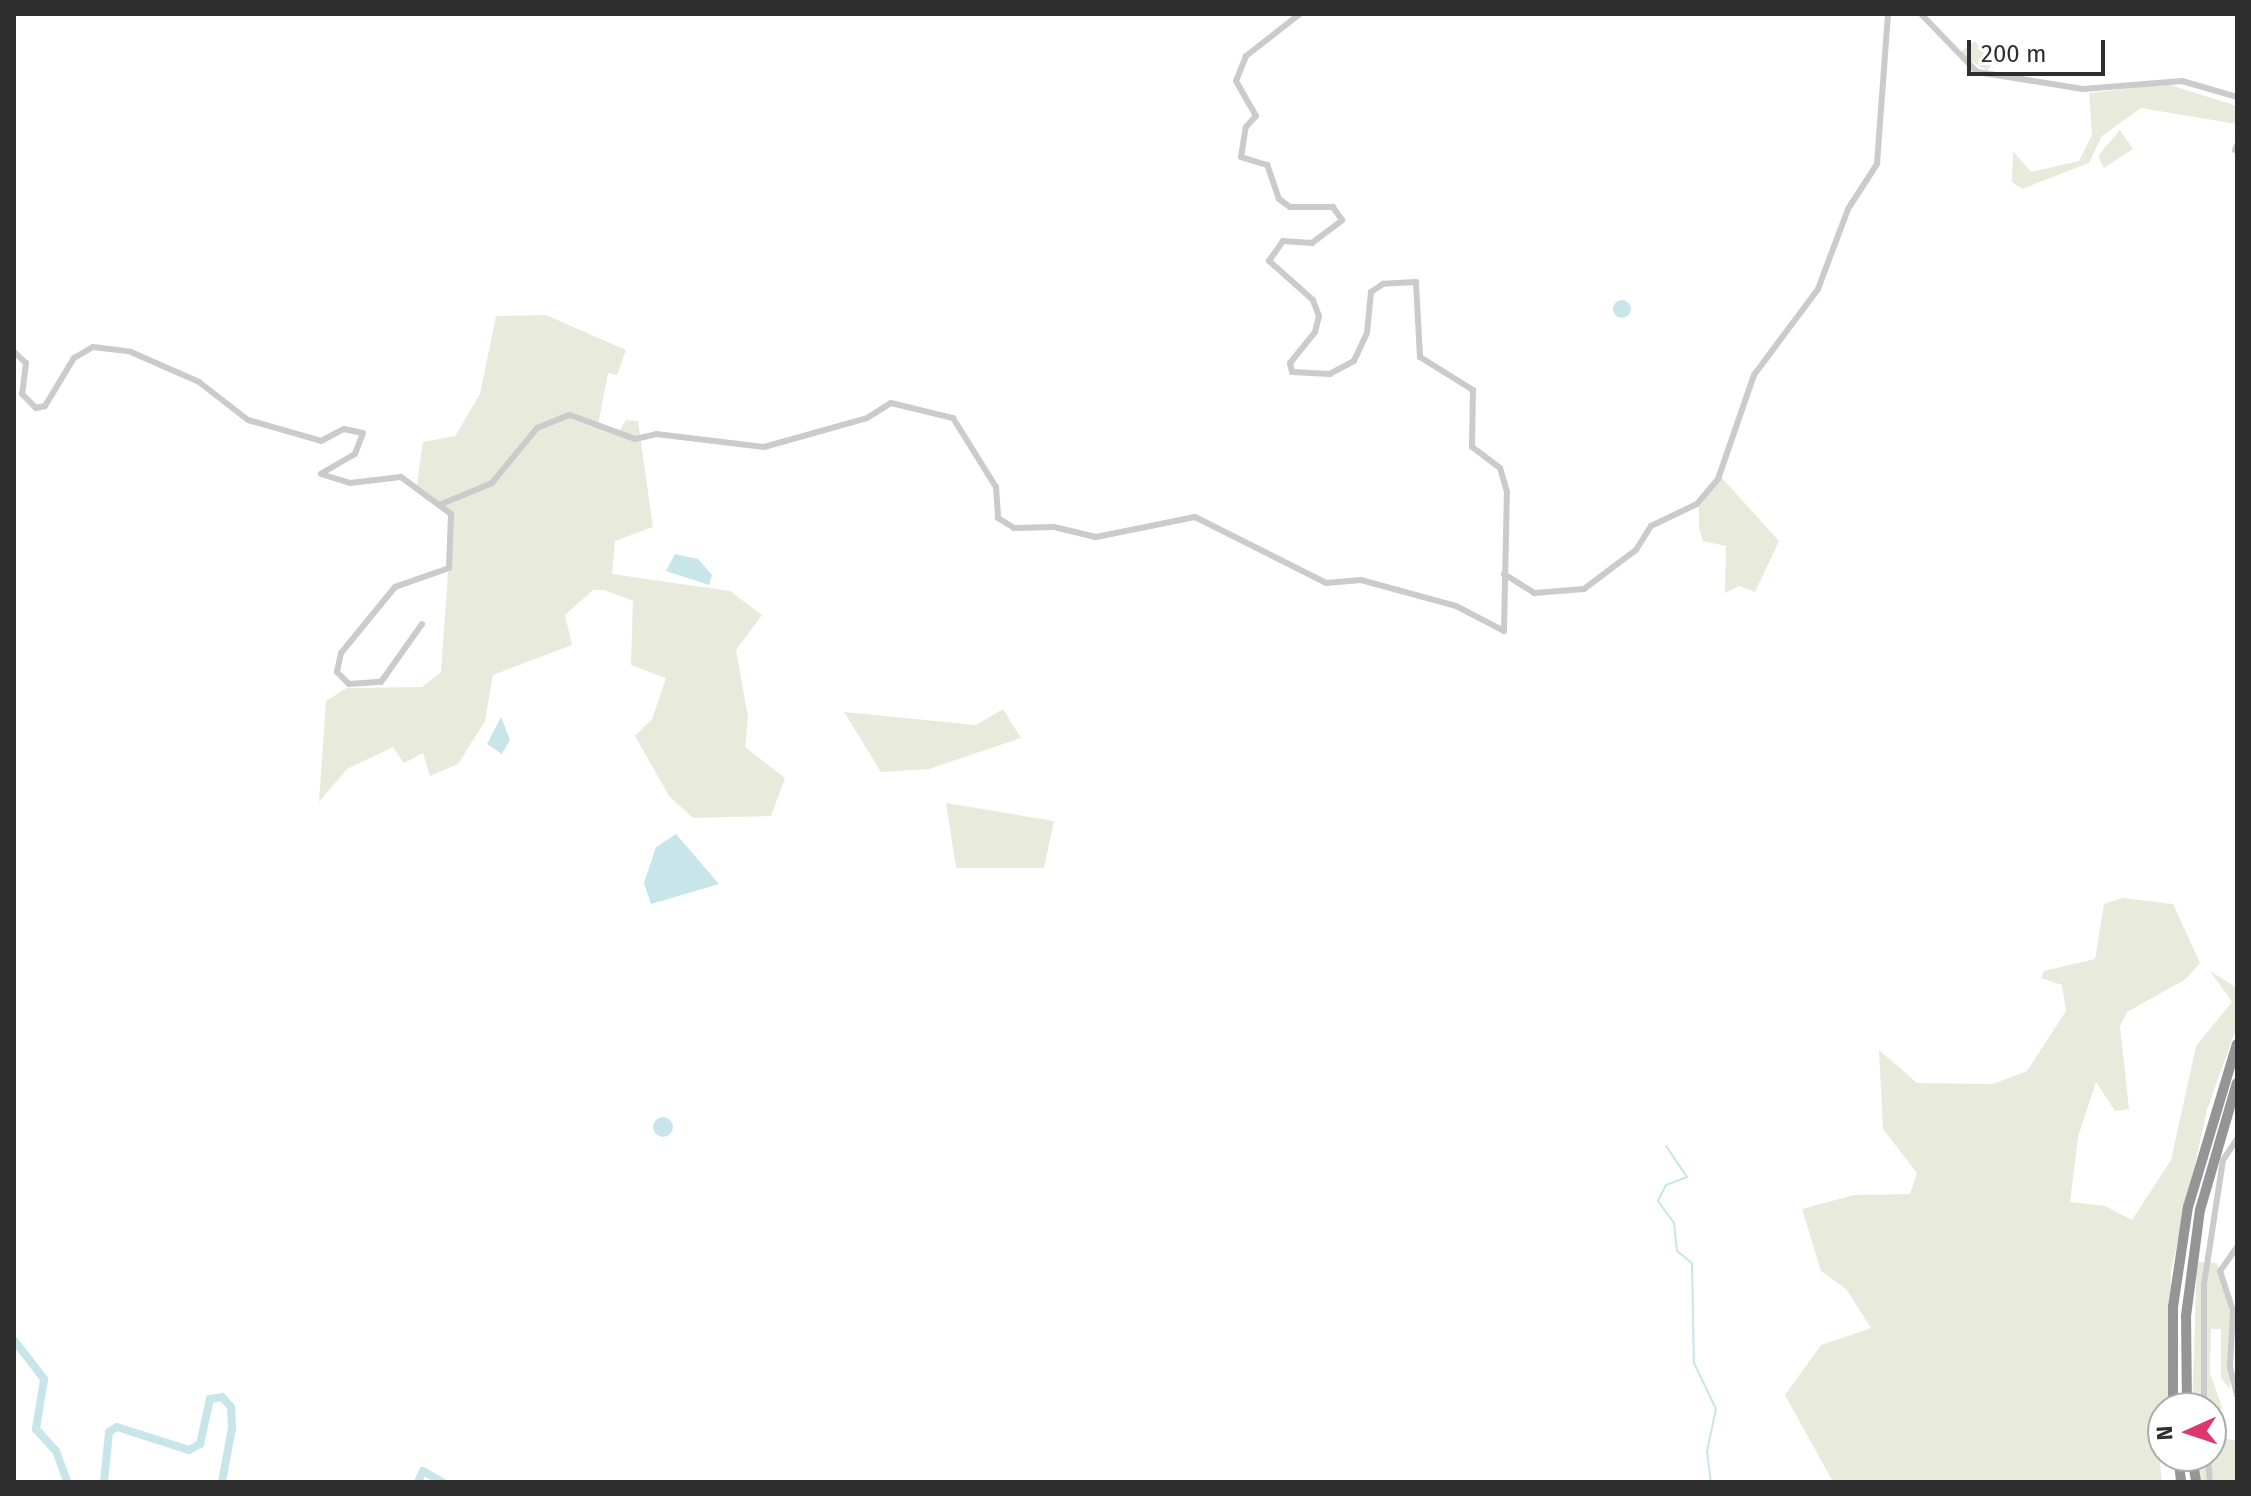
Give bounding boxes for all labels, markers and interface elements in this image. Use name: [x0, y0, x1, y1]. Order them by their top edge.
scale bar: [1971, 24, 2109, 74]
text: 200 m: [1981, 40, 2047, 68]
north arrow: [2147, 1392, 2227, 1472]
text: N: [2151, 1425, 2178, 1441]

